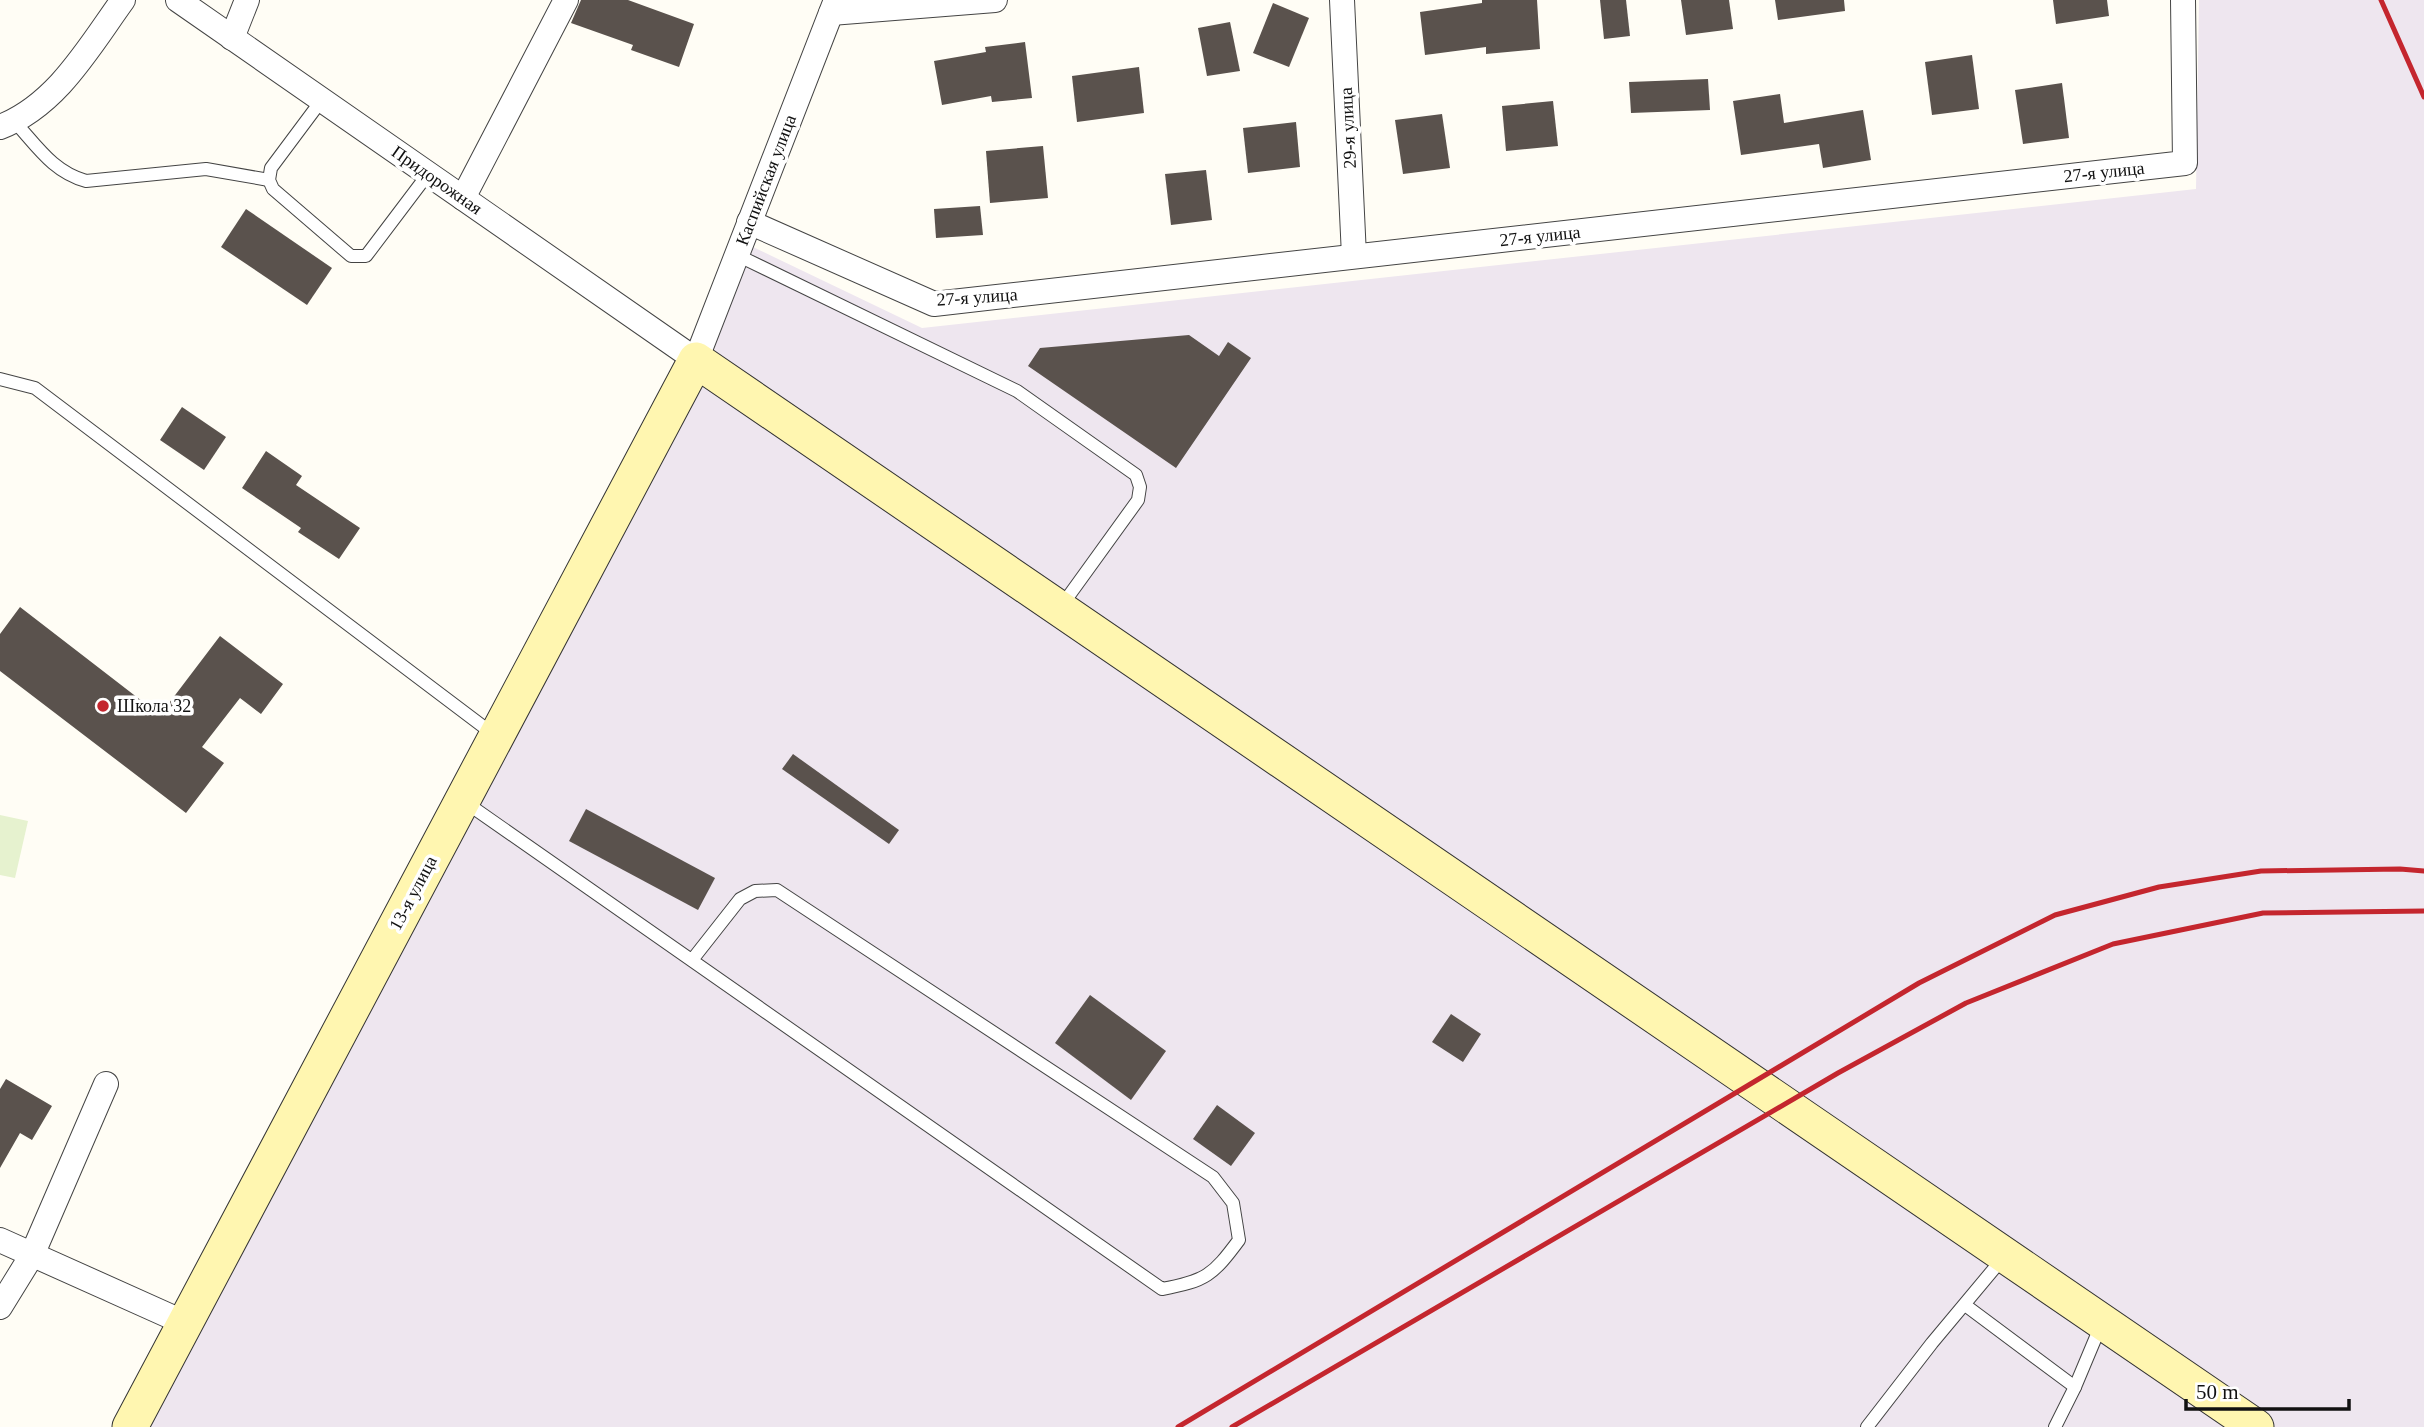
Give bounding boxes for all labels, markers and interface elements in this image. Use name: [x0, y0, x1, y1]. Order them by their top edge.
street label: 29-я улица: [1336, 87, 1360, 169]
street label: Каспийская улица: [732, 112, 800, 248]
street label: Придорожная: [388, 141, 486, 219]
street label: 27-я улица: [2063, 158, 2145, 186]
street label: 27-я улица: [1499, 222, 1581, 250]
street label: 27-я улица: [936, 284, 1018, 310]
place label: Школа 32: [117, 696, 191, 716]
marker: Школа 32: [95, 698, 111, 714]
street label: 13-я улица: [385, 852, 441, 934]
scale bar: [2186, 1368, 2349, 1412]
text: 50 m: [2196, 1380, 2239, 1404]

